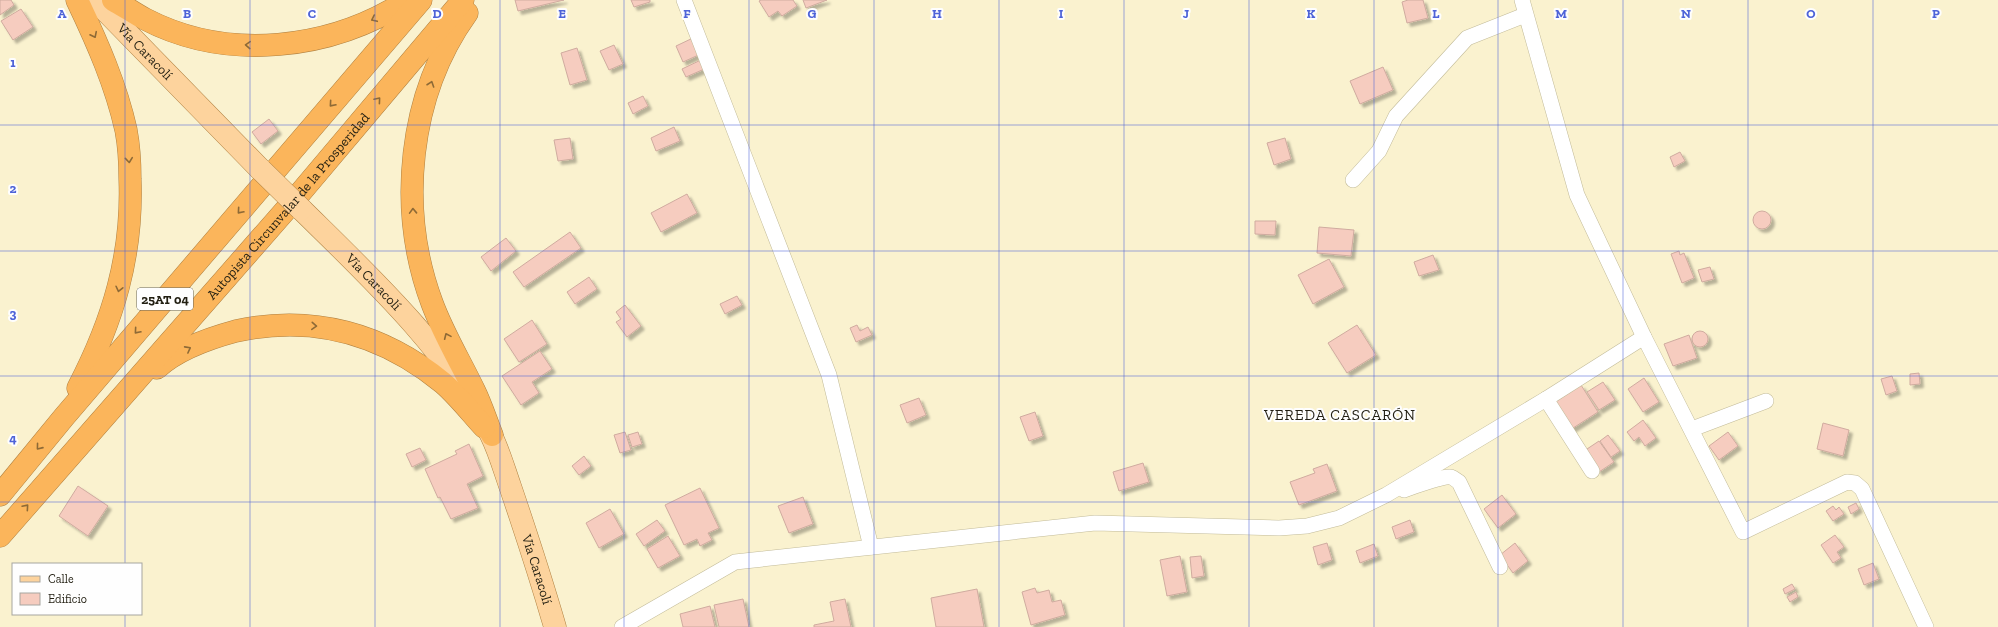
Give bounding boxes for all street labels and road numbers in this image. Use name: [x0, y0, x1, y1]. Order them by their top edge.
street label: Vía Caracolí: [113, 19, 176, 84]
street label: Autopista Circunvalar de la Prosperidad: [203, 109, 373, 303]
street label: Vía Caracolí: [342, 249, 405, 314]
road number: 25AT 04: [137, 288, 193, 310]
street label: Vía Caracolí: [518, 532, 556, 607]

